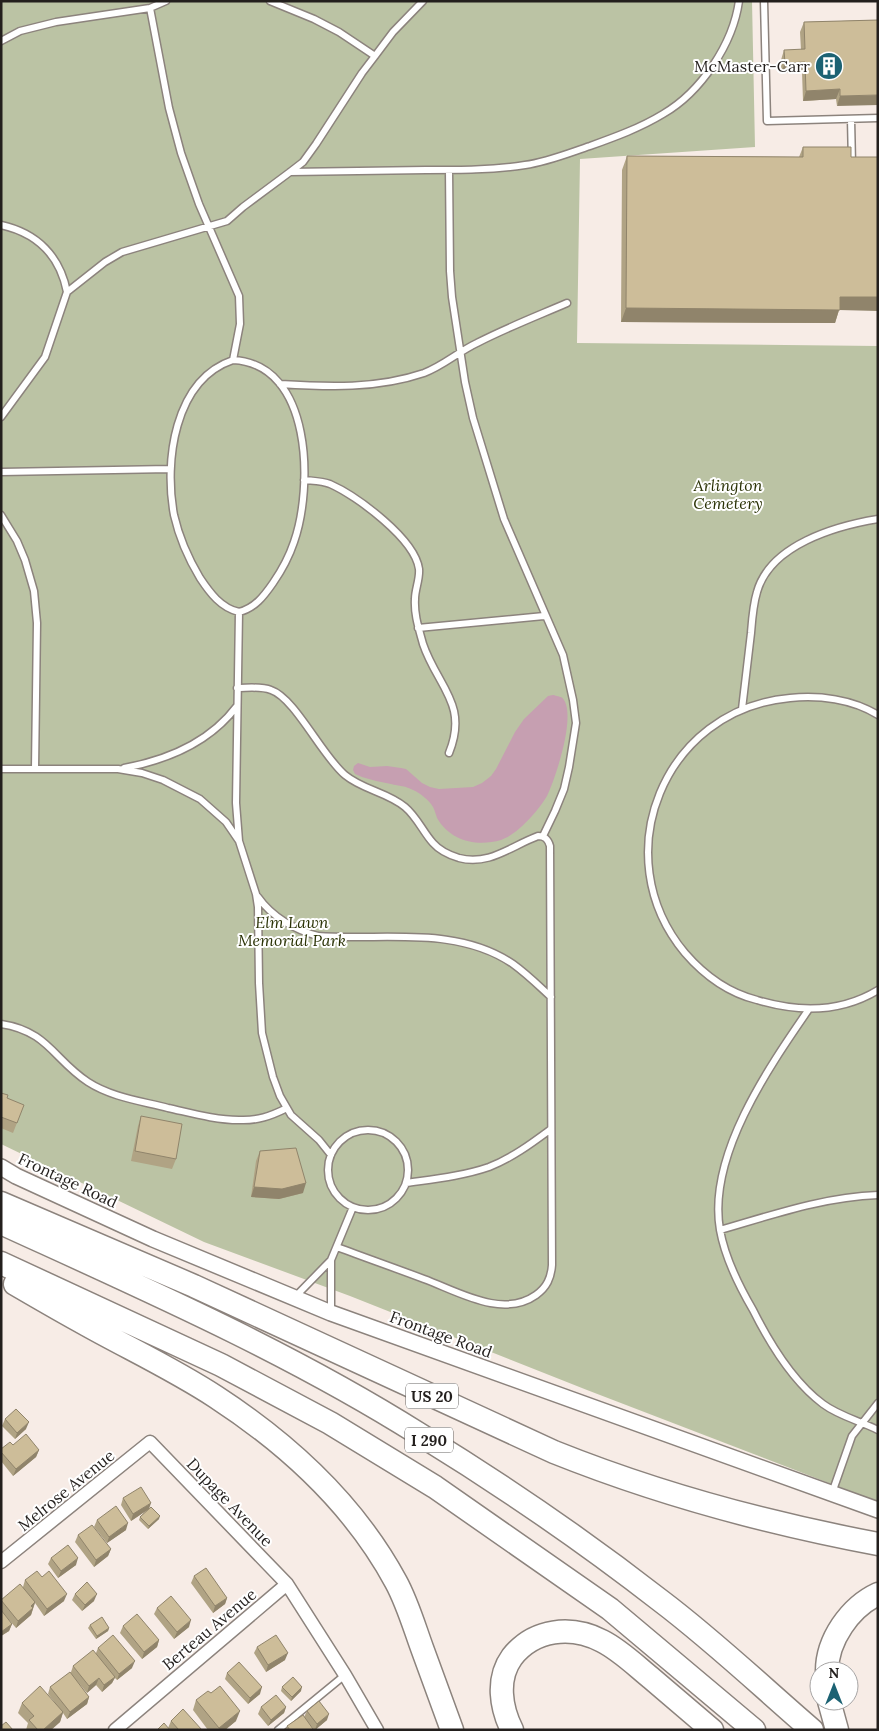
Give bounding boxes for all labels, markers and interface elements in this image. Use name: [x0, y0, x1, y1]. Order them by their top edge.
building icon: McMaster-Carr: [814, 51, 844, 81]
place label: McMaster-Carr: [694, 56, 810, 76]
park label: Arlington Cemetery: [692, 475, 763, 513]
park label: Elm Lawn Memorial Park: [238, 912, 346, 950]
street label: Frontage Road: [15, 1148, 121, 1212]
street label: Frontage Road: [387, 1306, 495, 1362]
road number: US 20: [406, 1384, 458, 1408]
road number: I 290: [405, 1428, 453, 1452]
street label: Melrose Avenue: [14, 1445, 119, 1535]
street label: Dupage Avenue: [183, 1454, 277, 1551]
street label: Berteau Avenue: [158, 1584, 260, 1674]
north arrow: [809, 1661, 859, 1711]
text: N: [829, 1664, 840, 1682]

